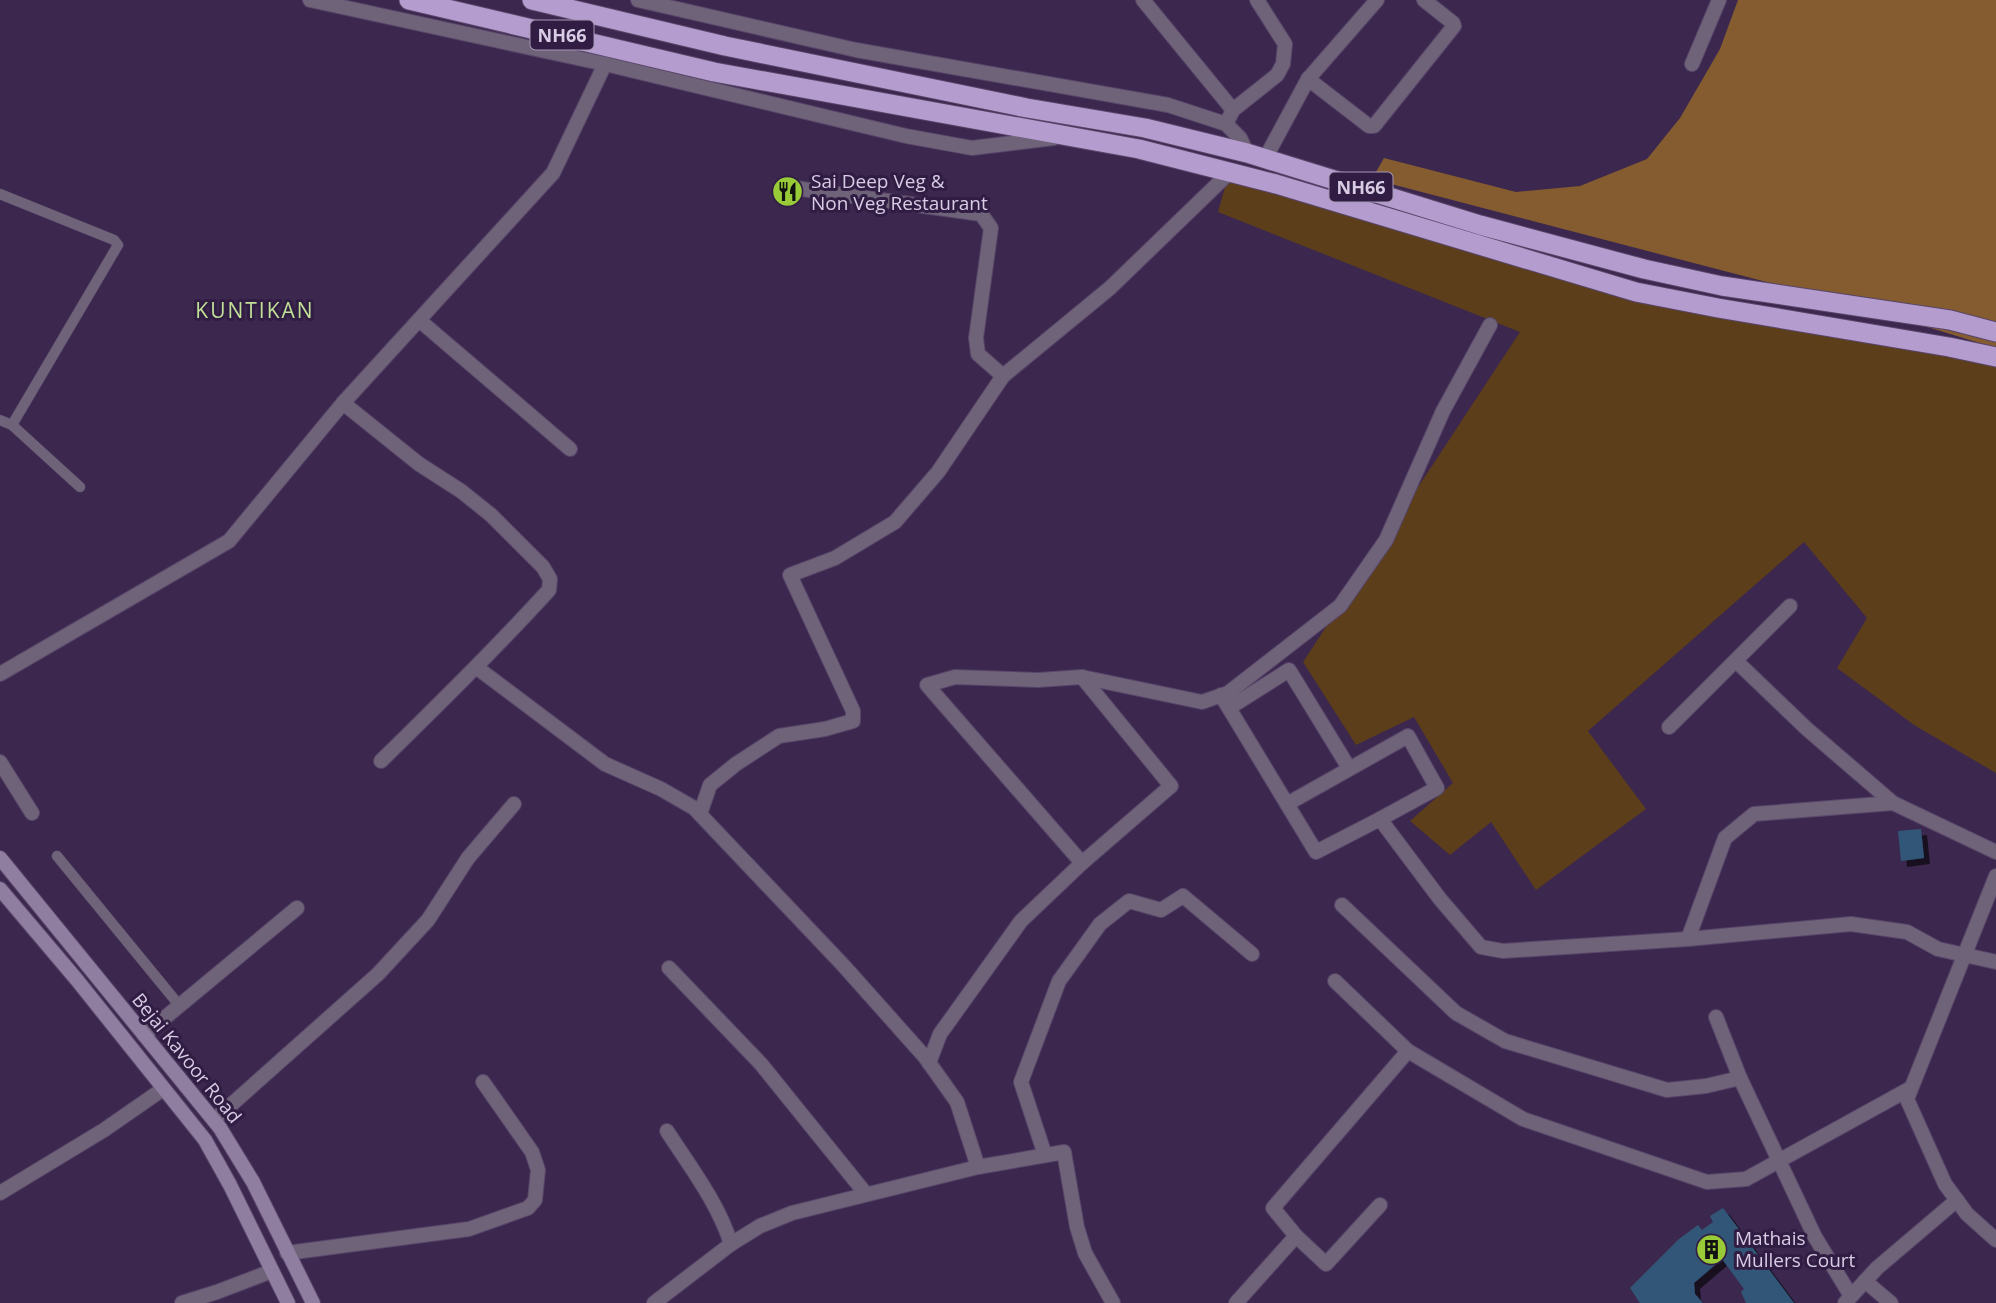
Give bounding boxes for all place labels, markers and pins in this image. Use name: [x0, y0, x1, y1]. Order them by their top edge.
place label: Sai Deep Veg & Non Veg Restaurant: [811, 168, 988, 216]
restaurant icon: Sai Deep Veg & Non Veg Restaurant: [771, 175, 805, 209]
place label: Mathais Mullers Court: [1735, 1225, 1856, 1273]
building icon: Mathais Mullers Court: [1695, 1232, 1729, 1266]

